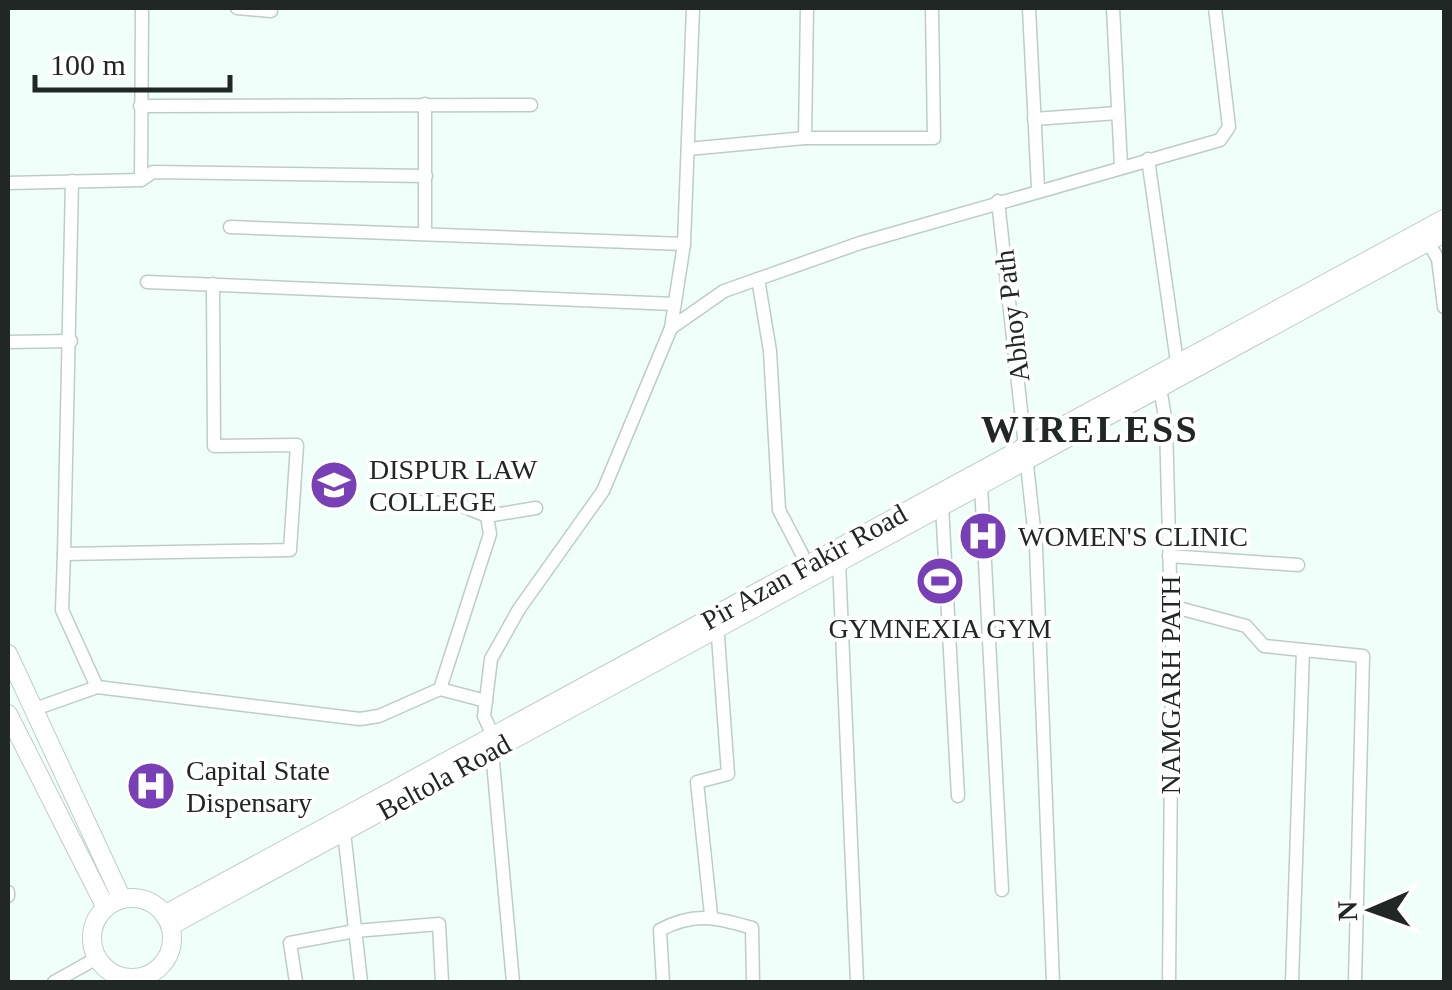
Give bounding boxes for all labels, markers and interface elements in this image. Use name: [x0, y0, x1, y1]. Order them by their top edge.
scale bar: [35, 30, 230, 92]
text: 100 m: [50, 48, 126, 81]
street label: Abhoy Path: [989, 248, 1035, 384]
district label: WIRELESS: [981, 408, 1199, 450]
place label: DISPUR LAW COLLEGE: [369, 454, 538, 517]
school or university icon: DISPUR LAW COLLEGE: [308, 459, 360, 511]
street label: Pir Azan Fakir Road: [696, 498, 912, 636]
hospital icon: WOMEN'S CLINIC: [957, 510, 1009, 562]
place label: WOMEN'S CLINIC: [1018, 521, 1248, 552]
sports icon: GYMNEXIA GYM: [914, 555, 966, 607]
street label: NAMGARH PATH: [1155, 575, 1186, 795]
place label: GYMNEXIA GYM: [828, 613, 1052, 644]
street label: Beltola Road: [372, 728, 516, 826]
place label: Capital State Dispensary: [186, 755, 330, 818]
hospital icon: Capital State Dispensary: [125, 760, 177, 812]
north arrow: [1322, 860, 1422, 960]
text: N: [1332, 900, 1363, 922]

